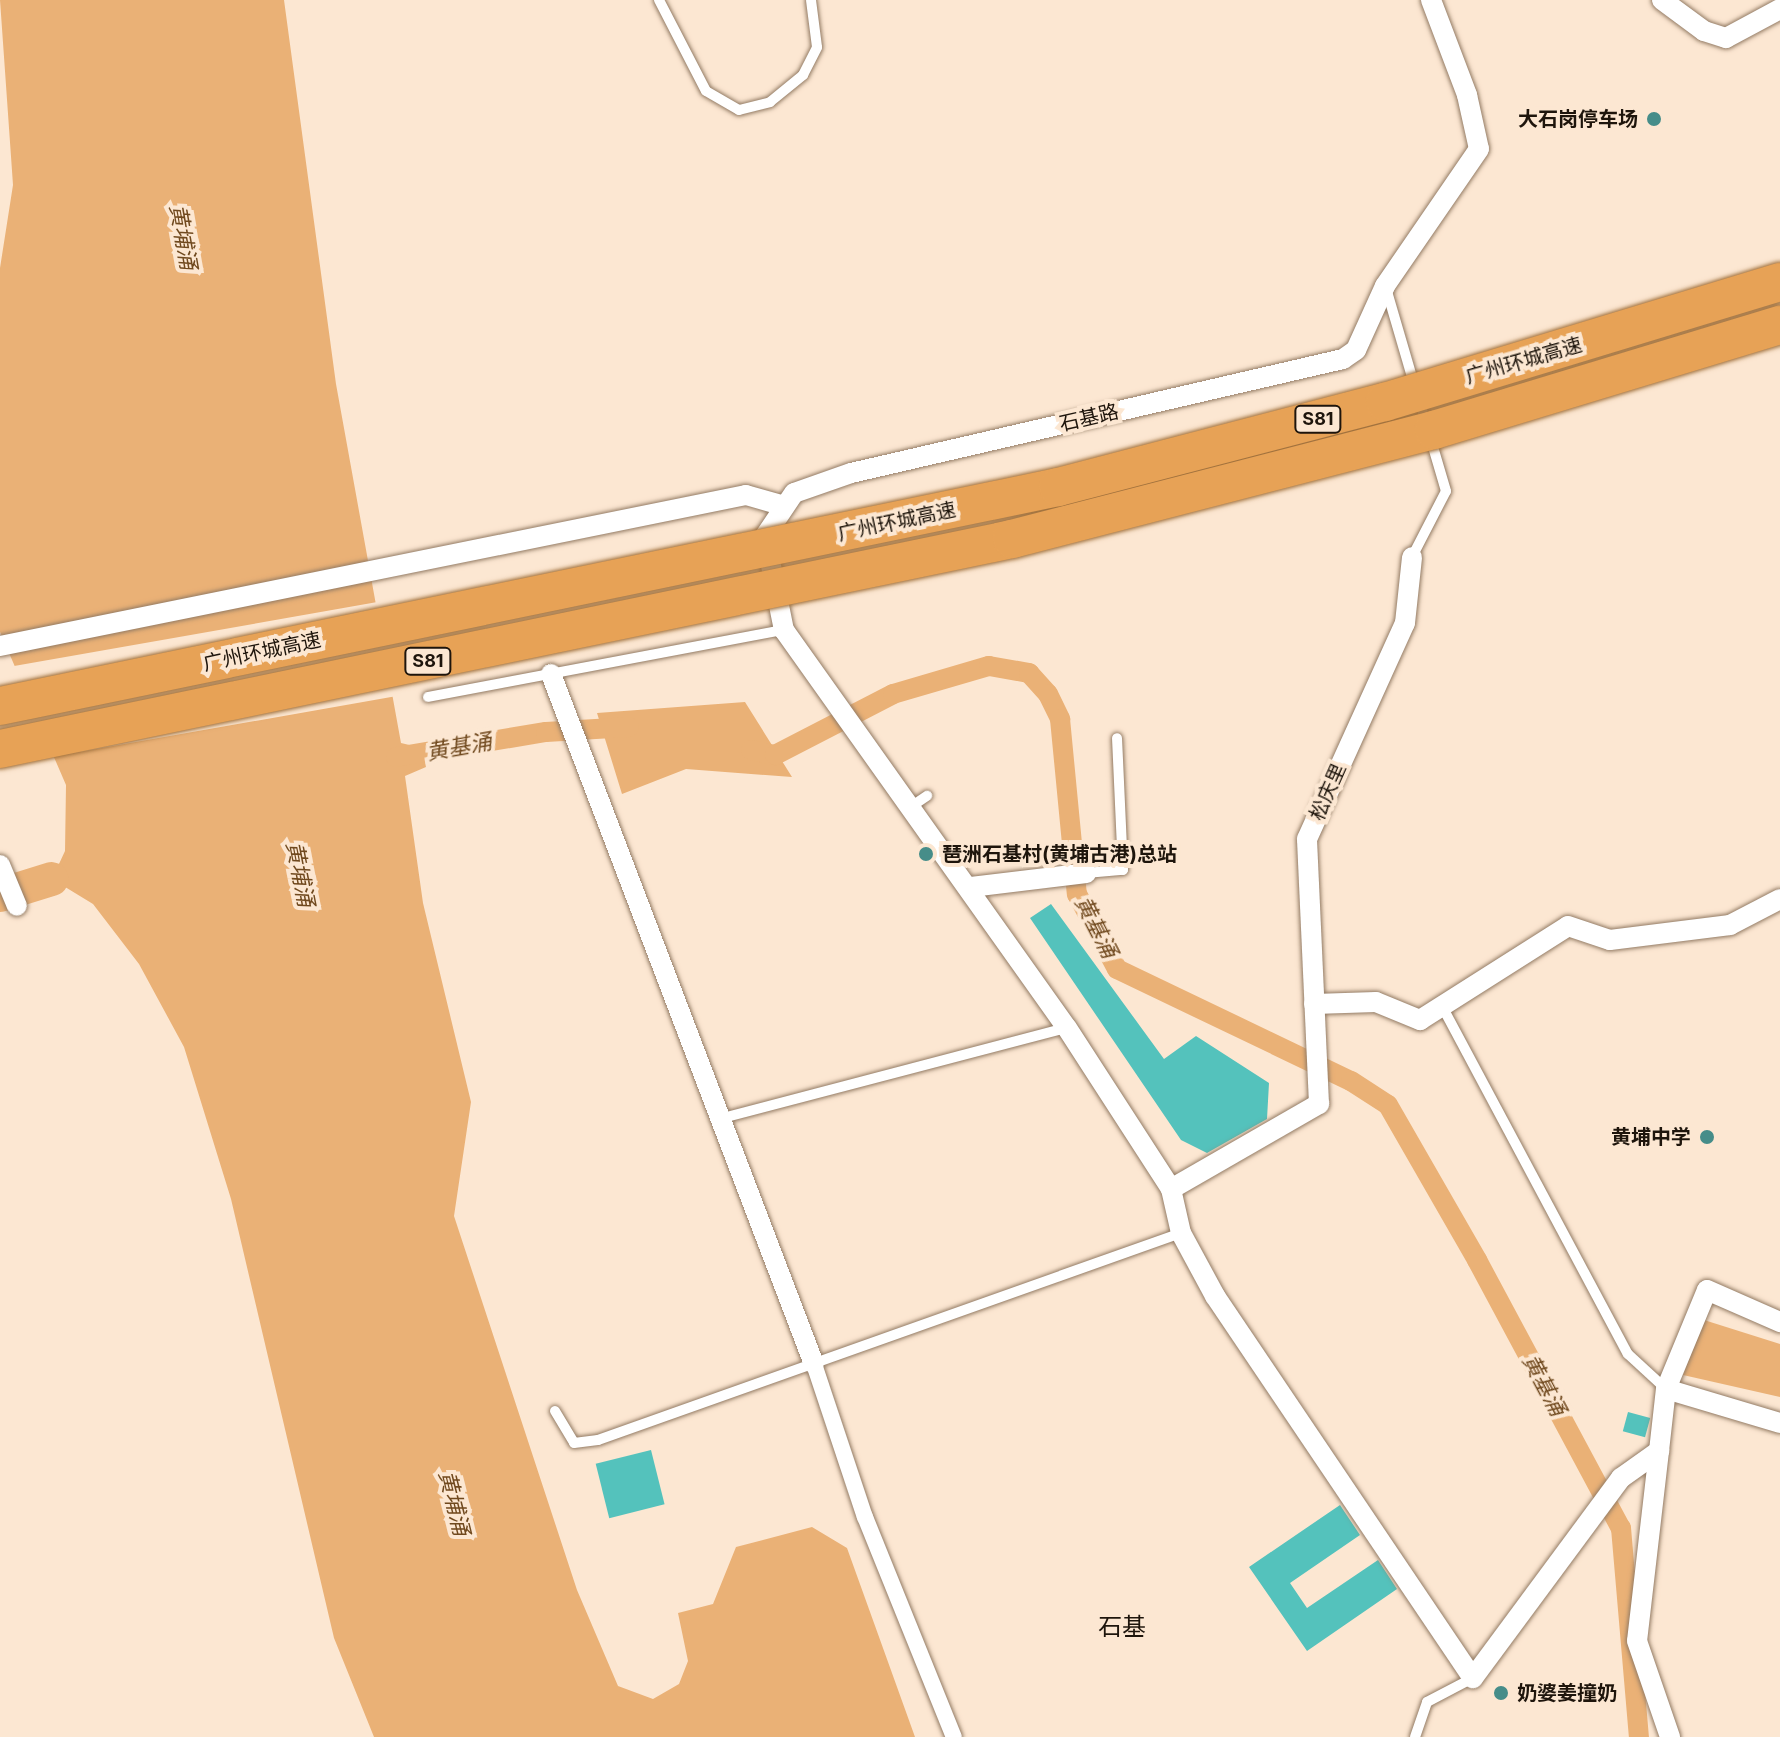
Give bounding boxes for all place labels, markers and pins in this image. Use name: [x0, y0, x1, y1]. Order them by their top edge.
place label: 大石岗停车场: [1518, 107, 1638, 131]
marker: 大石岗停车场: [1645, 110, 1663, 128]
place label: 琶洲石基村(黄埔古港)总站: [942, 842, 1177, 866]
marker: 琶洲石基村(黄埔古港)总站: [917, 845, 935, 863]
place label: 黄埔中学: [1611, 1125, 1691, 1149]
marker: 黄埔中学: [1698, 1128, 1716, 1146]
place label: 奶婆姜撞奶: [1517, 1681, 1617, 1705]
marker: 奶婆姜撞奶: [1492, 1684, 1510, 1702]

